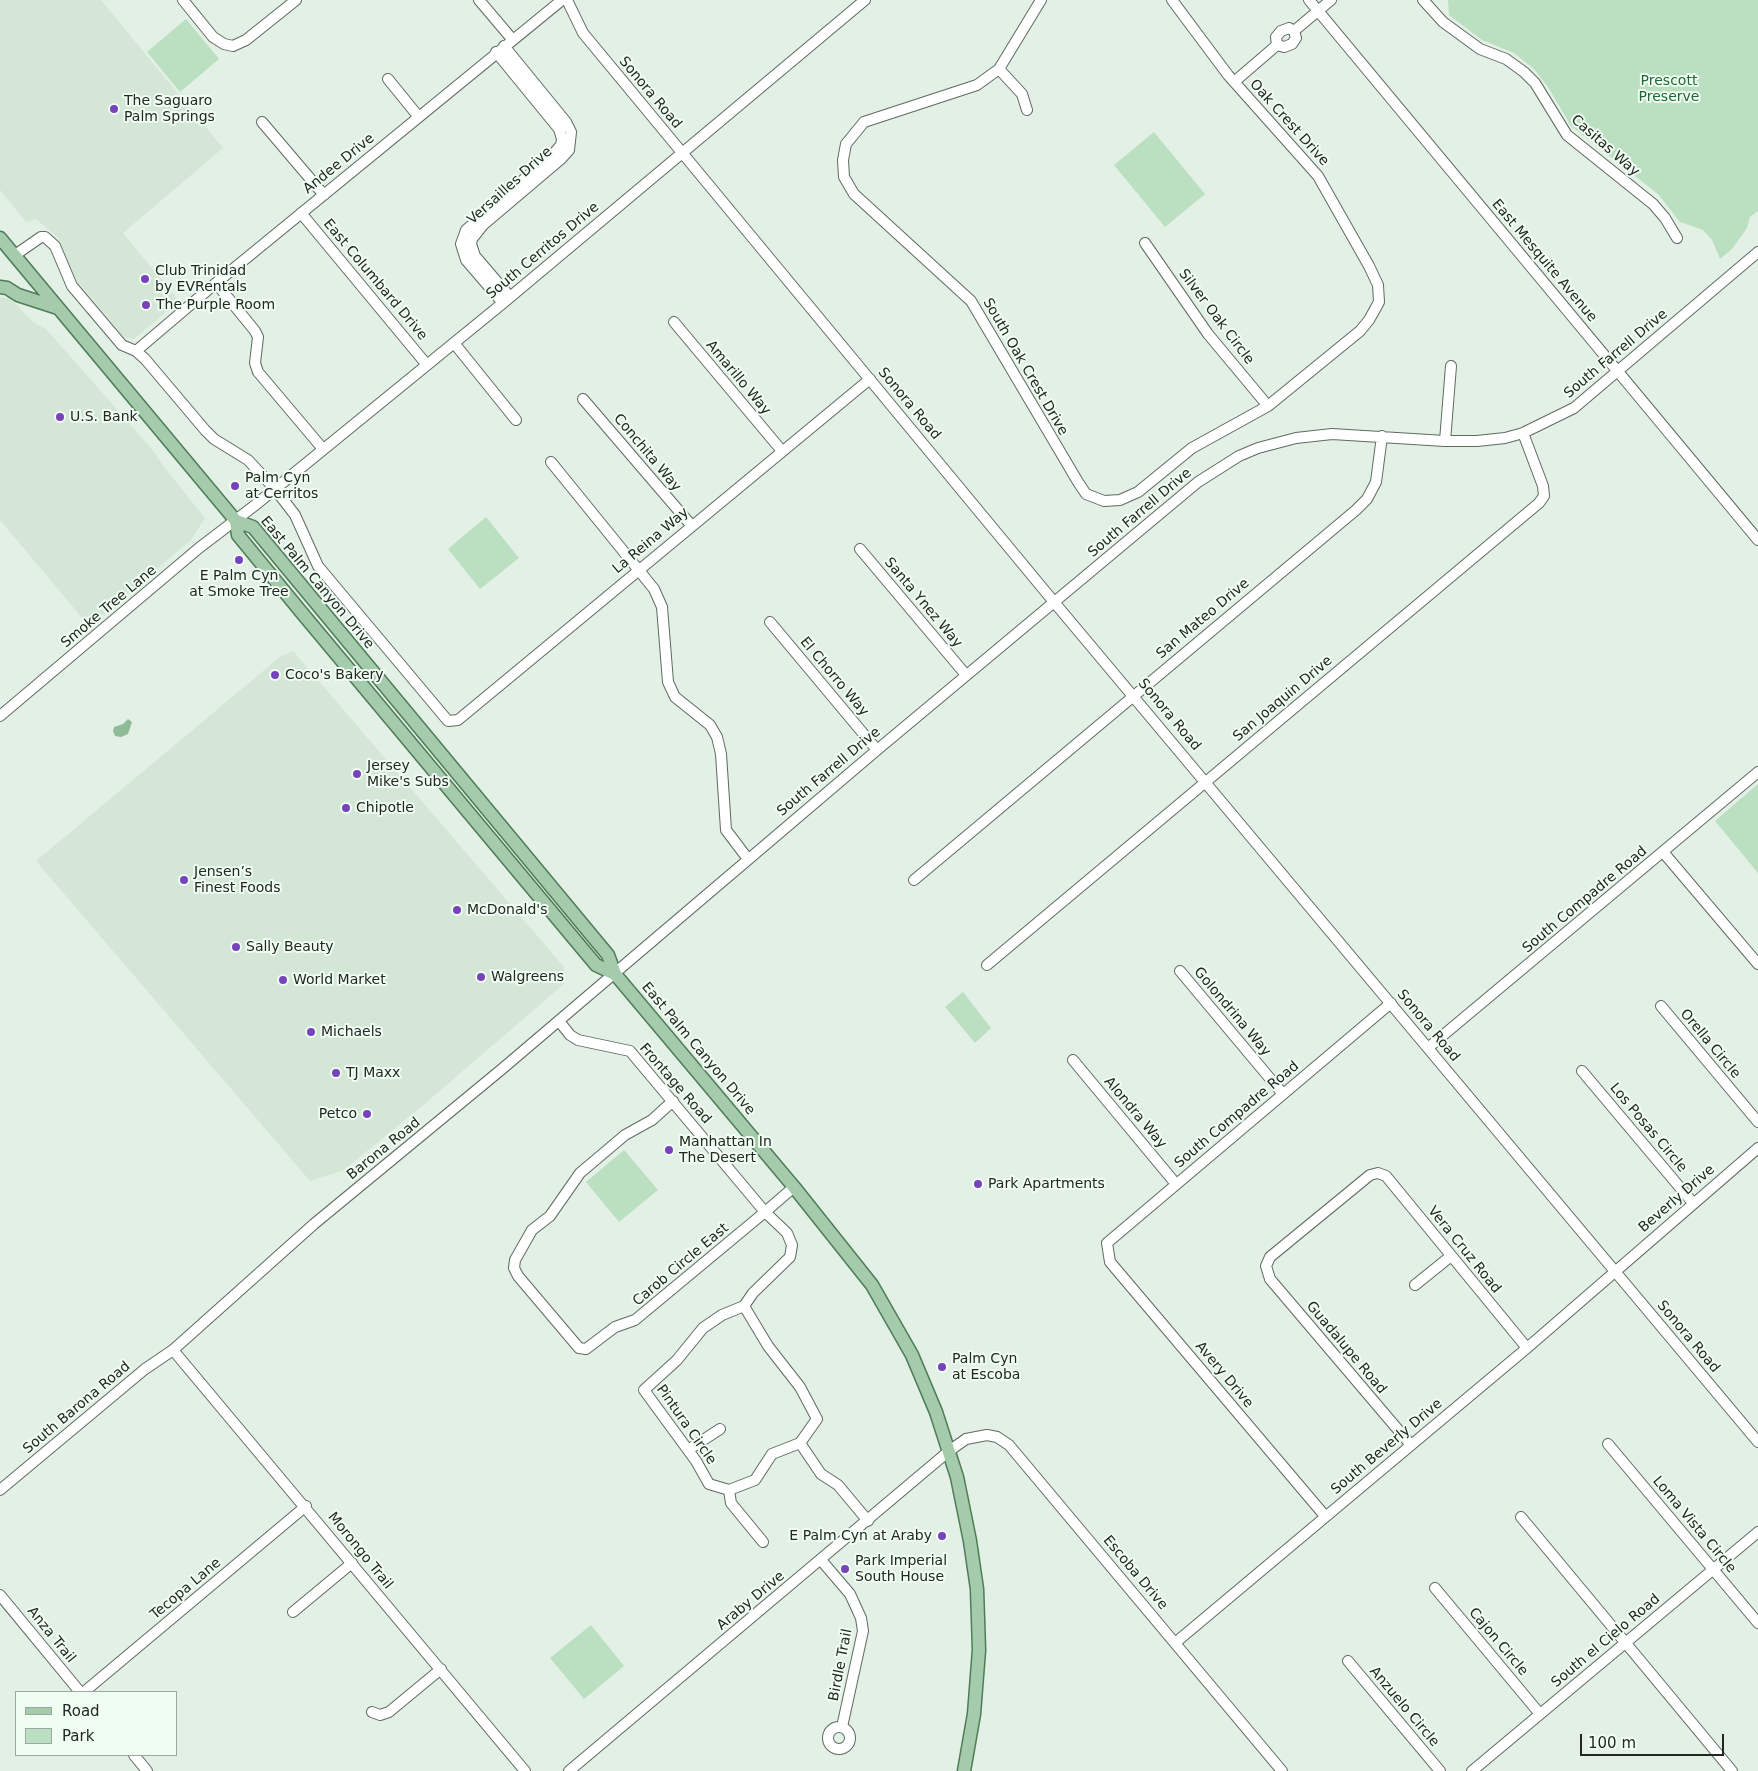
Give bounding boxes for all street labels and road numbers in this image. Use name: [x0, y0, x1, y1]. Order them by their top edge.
street label: Sonora Road: [615, 54, 685, 132]
street label: Oak Crest Drive: [1246, 76, 1332, 170]
street label: Casitas Way: [1567, 112, 1643, 180]
street label: Andee Drive: [300, 130, 378, 198]
street label: Versailles Drive: [464, 144, 556, 228]
street label: East Mesquite Avenue: [1488, 196, 1600, 326]
street label: South Cerritos Drive: [483, 199, 603, 303]
street label: East Columbard Drive: [319, 216, 431, 344]
street label: Silver Oak Circle: [1175, 266, 1257, 368]
street label: South Oak Crest Drive: [979, 295, 1071, 439]
street label: South Farrell Drive: [1561, 306, 1671, 402]
street label: Amarillo Way: [702, 337, 774, 419]
street label: Sonora Road: [874, 365, 944, 443]
street label: Conchita Way: [610, 411, 684, 495]
street label: South Farrell Drive: [1085, 465, 1195, 561]
street label: La Reina Way: [610, 504, 692, 578]
street label: East Palm Canyon Drive: [257, 513, 377, 653]
street label: Santa Ynez Way: [880, 555, 966, 651]
street label: Smoke Tree Lane: [58, 562, 160, 652]
street label: San Mateo Drive: [1153, 575, 1253, 663]
street label: El Chorro Way: [796, 634, 872, 720]
street label: San Joaquin Drive: [1230, 653, 1336, 745]
street label: Sonora Road: [1134, 676, 1204, 754]
street label: South Farrell Drive: [774, 724, 884, 820]
street label: South Compadre Road: [1519, 843, 1651, 957]
street label: Golondrina Way: [1190, 964, 1274, 1060]
street label: East Palm Canyon Drive: [638, 979, 758, 1119]
street label: Sonora Road: [1393, 987, 1463, 1065]
street label: Orella Circle: [1676, 1006, 1744, 1082]
street label: Frontage Road: [636, 1040, 714, 1128]
street label: South Compadre Road: [1171, 1058, 1303, 1172]
street label: Alondra Way: [1100, 1074, 1170, 1152]
street label: Los Posas Circle: [1606, 1080, 1690, 1176]
street label: Barona Road: [344, 1114, 424, 1184]
street label: Beverly Drive: [1636, 1162, 1718, 1236]
street label: Vera Cruz Road: [1424, 1203, 1504, 1297]
street label: Carob Circle East: [630, 1220, 732, 1310]
street label: Guadalupe Road: [1302, 1298, 1390, 1398]
street label: Sonora Road: [1653, 1298, 1723, 1376]
street label: Avery Drive: [1191, 1338, 1257, 1412]
street label: South Barona Road: [20, 1358, 134, 1458]
street label: Pintura Circle: [652, 1382, 720, 1468]
street label: South Beverly Drive: [1328, 1396, 1446, 1498]
street label: Loma Vista Circle: [1649, 1473, 1739, 1577]
street label: Morongo Trail: [324, 1509, 396, 1593]
street label: Escoba Drive: [1099, 1532, 1171, 1614]
street label: Tecopa Lane: [147, 1555, 225, 1623]
street label: Araby Drive: [714, 1568, 788, 1634]
street label: South el Cielo Road: [1548, 1591, 1664, 1691]
street label: Anza Trail: [23, 1604, 79, 1666]
street label: Cajon Circle: [1465, 1605, 1531, 1679]
street label: Birdle Trail: [826, 1627, 856, 1703]
street label: Anzuelo Circle: [1366, 1663, 1442, 1751]

